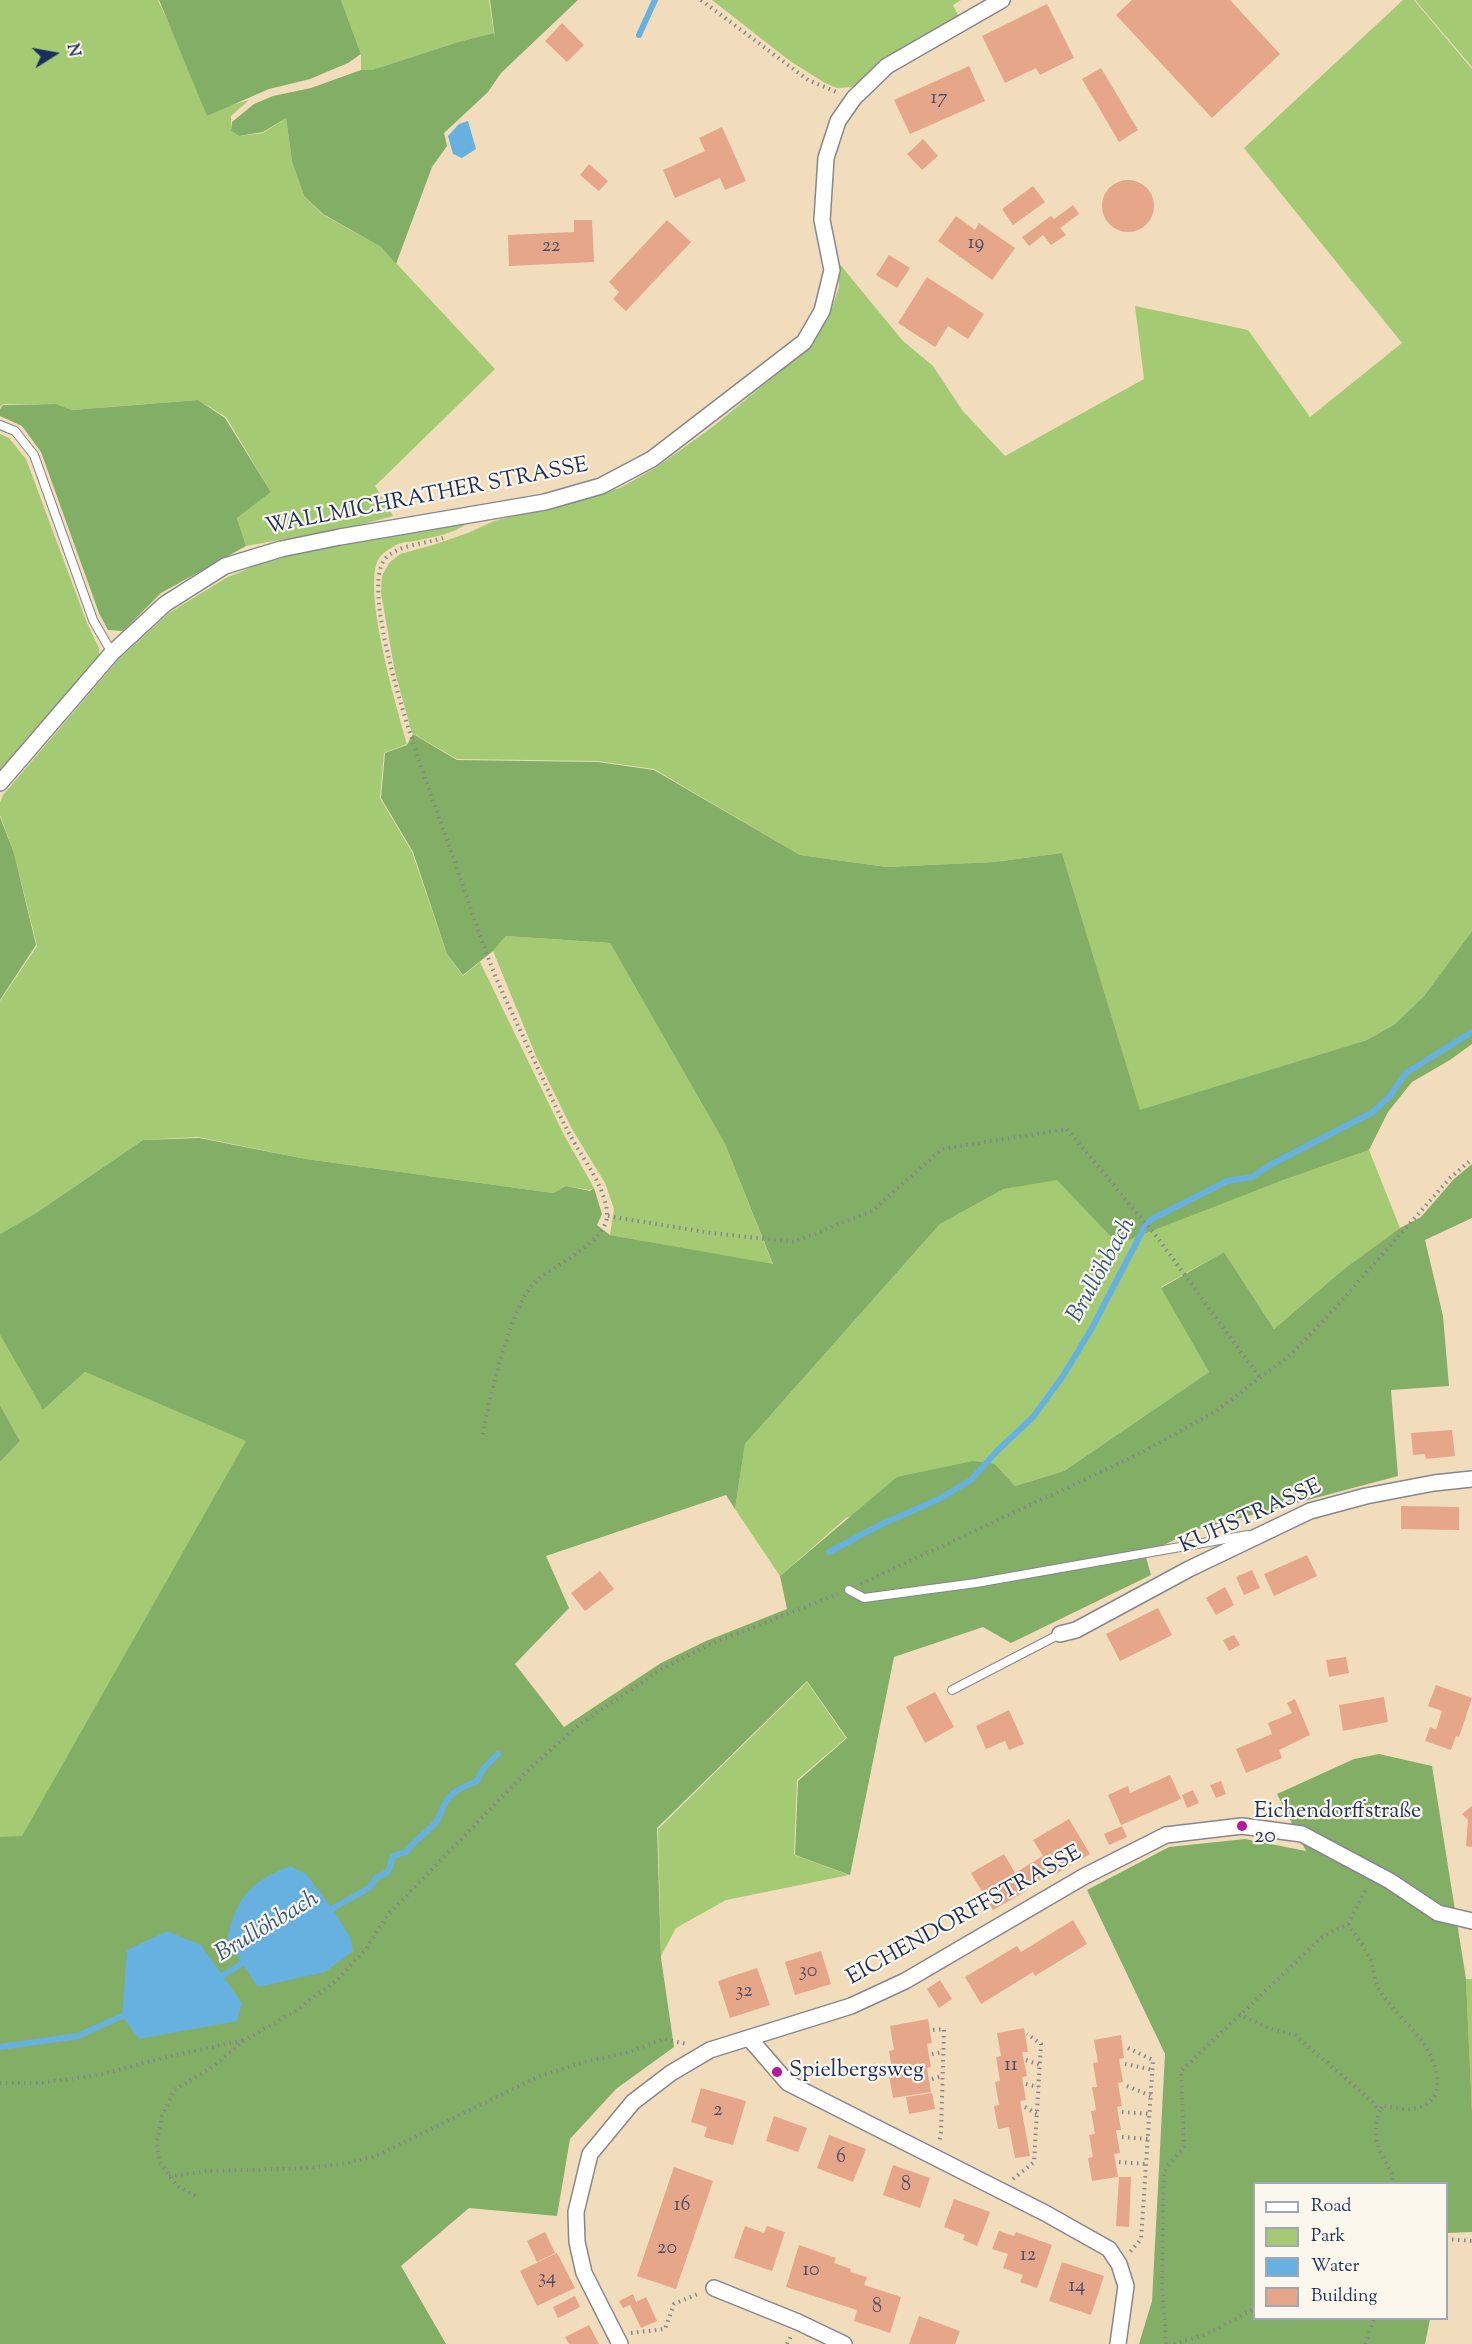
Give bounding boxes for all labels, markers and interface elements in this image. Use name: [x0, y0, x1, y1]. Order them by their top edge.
north arrow: [24, 24, 84, 84]
text: N: [60, 42, 85, 59]
house number: 17: [931, 88, 947, 112]
house number: 19: [968, 233, 984, 257]
house number: 22: [542, 236, 560, 260]
street label: WALLMICHRATHER STRASSE: [263, 454, 591, 542]
water label: Brullöhbach: [1062, 1214, 1144, 1328]
street label: KUHSTRASSE: [1176, 1475, 1326, 1561]
place label: Eichendorffstraße 20: [1254, 1800, 1421, 1852]
marker: Eichendorffstraße 20: [1235, 1819, 1249, 1833]
street label: EICHENDORFFSTRASSE: [843, 1841, 1087, 1993]
water label: Brullöhbach: [211, 1886, 325, 1970]
house number: 30: [799, 1961, 817, 1985]
house number: 32: [735, 1981, 753, 2005]
house number: 11: [1004, 2055, 1018, 2079]
place label: Spielbergsweg: [789, 2059, 924, 2085]
marker: Spielbergsweg: [770, 2065, 784, 2079]
house number: 2: [713, 2100, 723, 2124]
house number: 6: [836, 2147, 846, 2171]
house number: 8: [901, 2175, 911, 2199]
legend: [1253, 2182, 1448, 2320]
text: Road: [1311, 2194, 1351, 2220]
house number: 16: [674, 2195, 690, 2219]
text: Park: [1311, 2224, 1345, 2250]
house number: 20: [657, 2238, 677, 2262]
house number: 12: [1020, 2245, 1036, 2269]
text: Water: [1311, 2254, 1359, 2280]
house number: 10: [802, 2260, 820, 2284]
house number: 34: [538, 2268, 556, 2292]
house number: 14: [1069, 2276, 1085, 2300]
text: Building: [1311, 2284, 1377, 2310]
house number: 8: [872, 2297, 882, 2321]

